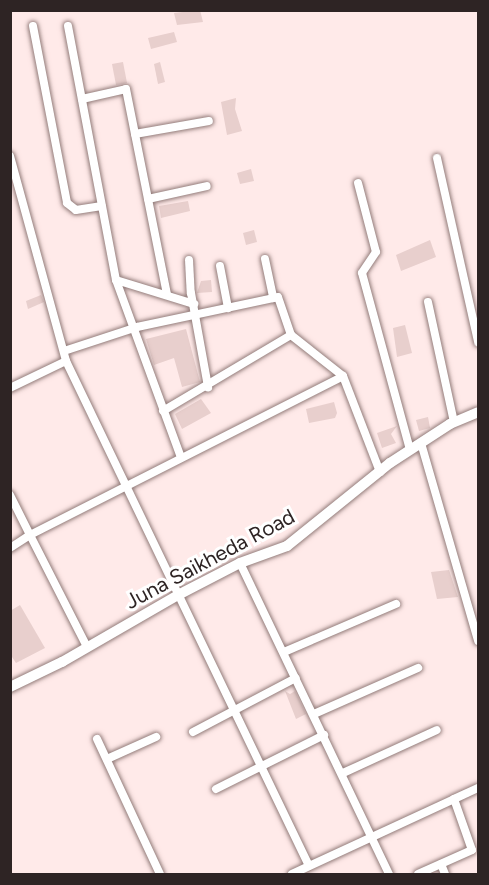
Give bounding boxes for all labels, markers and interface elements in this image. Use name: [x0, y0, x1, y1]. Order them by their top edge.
street label: Juna Saikheda Road: [121, 504, 299, 614]

